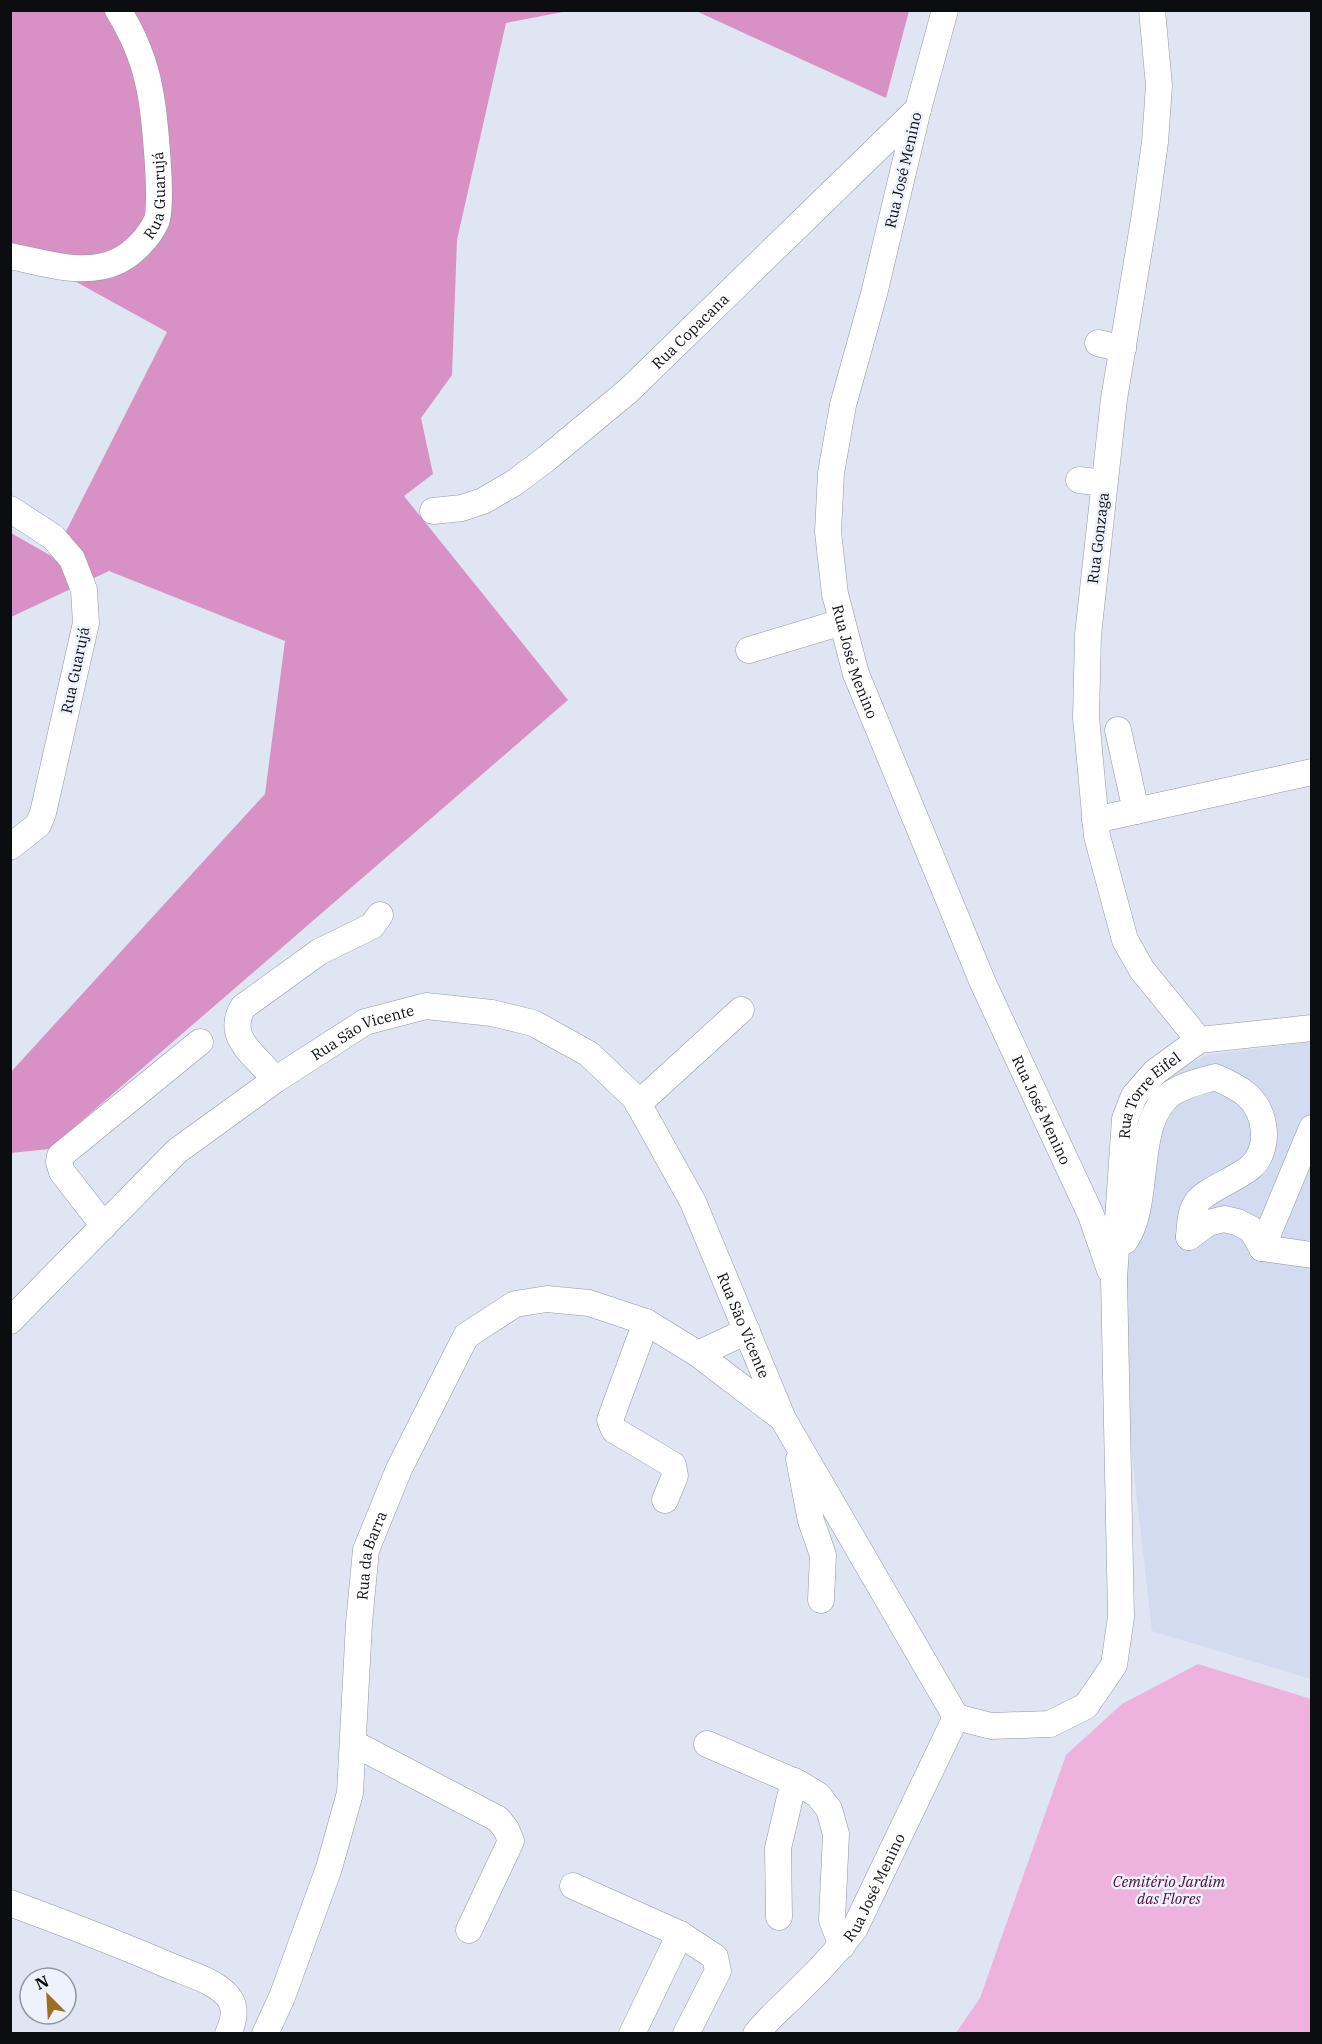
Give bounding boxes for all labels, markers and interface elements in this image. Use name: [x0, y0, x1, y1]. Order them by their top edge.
street label: Rua José Menino: [880, 110, 926, 230]
street label: Rua Guarujá: [139, 151, 169, 242]
street label: Rua Copacana: [647, 289, 732, 373]
street label: Rua Gonzaga: [1083, 491, 1113, 585]
street label: Rua José Menino: [829, 602, 883, 721]
street label: Rua Guarujá: [57, 625, 93, 715]
street label: Rua São Vicente: [307, 1000, 416, 1064]
street label: Rua Torre Eifel: [1114, 1047, 1184, 1140]
street label: Rua José Menino: [1008, 1052, 1076, 1167]
street label: Rua São Vicente: [714, 1269, 774, 1381]
street label: Rua da Barra: [352, 1508, 390, 1601]
street label: Rua José Menino: [839, 1830, 909, 1945]
park label: Cemitério Jardim das Flores: [1113, 1872, 1226, 1908]
north arrow: [18, 1966, 78, 2026]
text: N: [32, 1971, 52, 1994]

